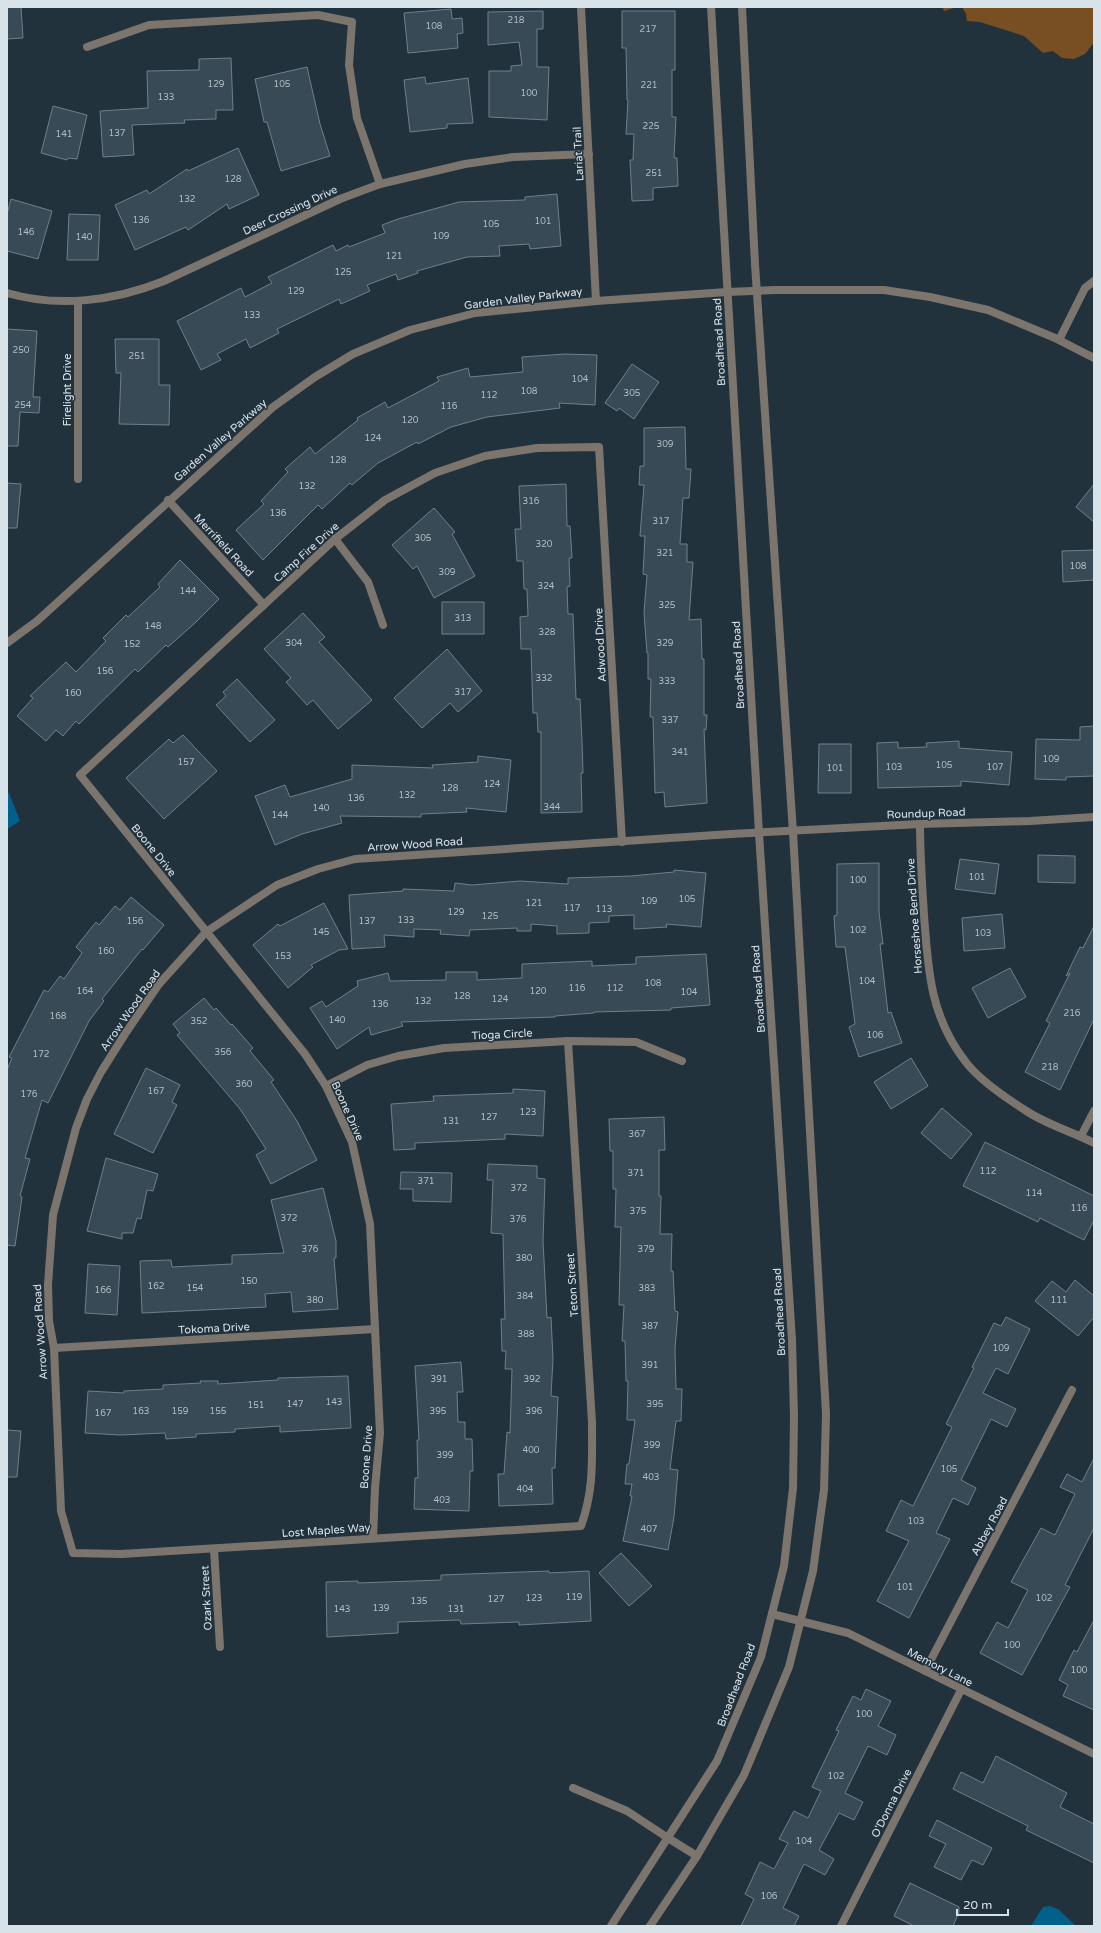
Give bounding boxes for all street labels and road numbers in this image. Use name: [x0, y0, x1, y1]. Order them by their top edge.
street label: Lariat Trail: [571, 126, 586, 182]
street label: Deer Crossing Drive: [241, 183, 340, 238]
street label: Garden Valley Parkway: [463, 285, 583, 312]
street label: Broadhead Road: [711, 298, 728, 386]
street label: Firelight Drive: [61, 354, 74, 426]
street label: Garden Valley Parkway: [171, 396, 270, 484]
street label: Merrifield Road: [191, 511, 256, 580]
street label: Camp Fire Drive: [271, 520, 342, 585]
street label: Adwood Drive: [592, 608, 609, 682]
street label: Broadhead Road: [730, 621, 747, 709]
street label: Roundup Road: [886, 806, 966, 821]
street label: Boone Drive: [128, 821, 179, 879]
street label: Arrow Wood Road: [367, 835, 463, 854]
street label: Horseshoe Bend Drive: [904, 858, 925, 974]
street label: Broadhead Road: [749, 945, 768, 1033]
street label: Arrow Wood Road: [98, 967, 163, 1053]
street label: Tioga Circle: [471, 1026, 533, 1043]
street label: Boone Drive: [329, 1079, 366, 1143]
street label: Teton Street: [564, 1253, 581, 1317]
street label: Broadhead Road: [771, 1268, 788, 1356]
street label: Arrow Wood Road: [31, 1284, 50, 1380]
street label: Tokoma Drive: [178, 1320, 250, 1337]
street label: Boone Drive: [358, 1425, 375, 1489]
street label: Abbey Road: [969, 1495, 1010, 1558]
street label: Lost Maples Way: [281, 1521, 371, 1540]
street label: Ozark Street: [198, 1565, 215, 1631]
street label: Broadhead Road: [715, 1642, 758, 1729]
street label: Memory Lane: [905, 1645, 975, 1690]
street label: O'Donna Drive: [868, 1767, 914, 1840]

